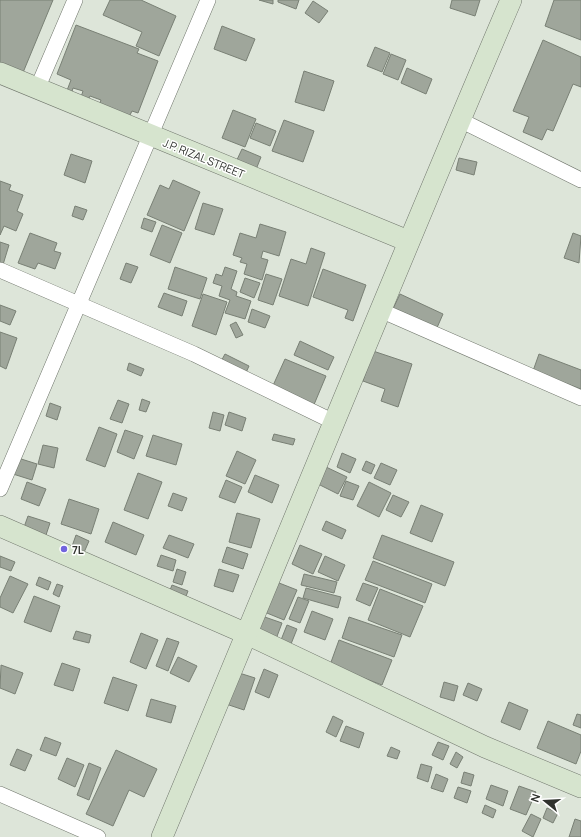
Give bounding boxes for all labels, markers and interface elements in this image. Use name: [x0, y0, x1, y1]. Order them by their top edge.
street label: J.P. RIZAL STREET: [161, 135, 248, 181]
place label: 7L: [72, 542, 84, 557]
marker: 7L: [59, 544, 69, 554]
north arrow: [525, 781, 565, 821]
text: N: [527, 792, 543, 804]

